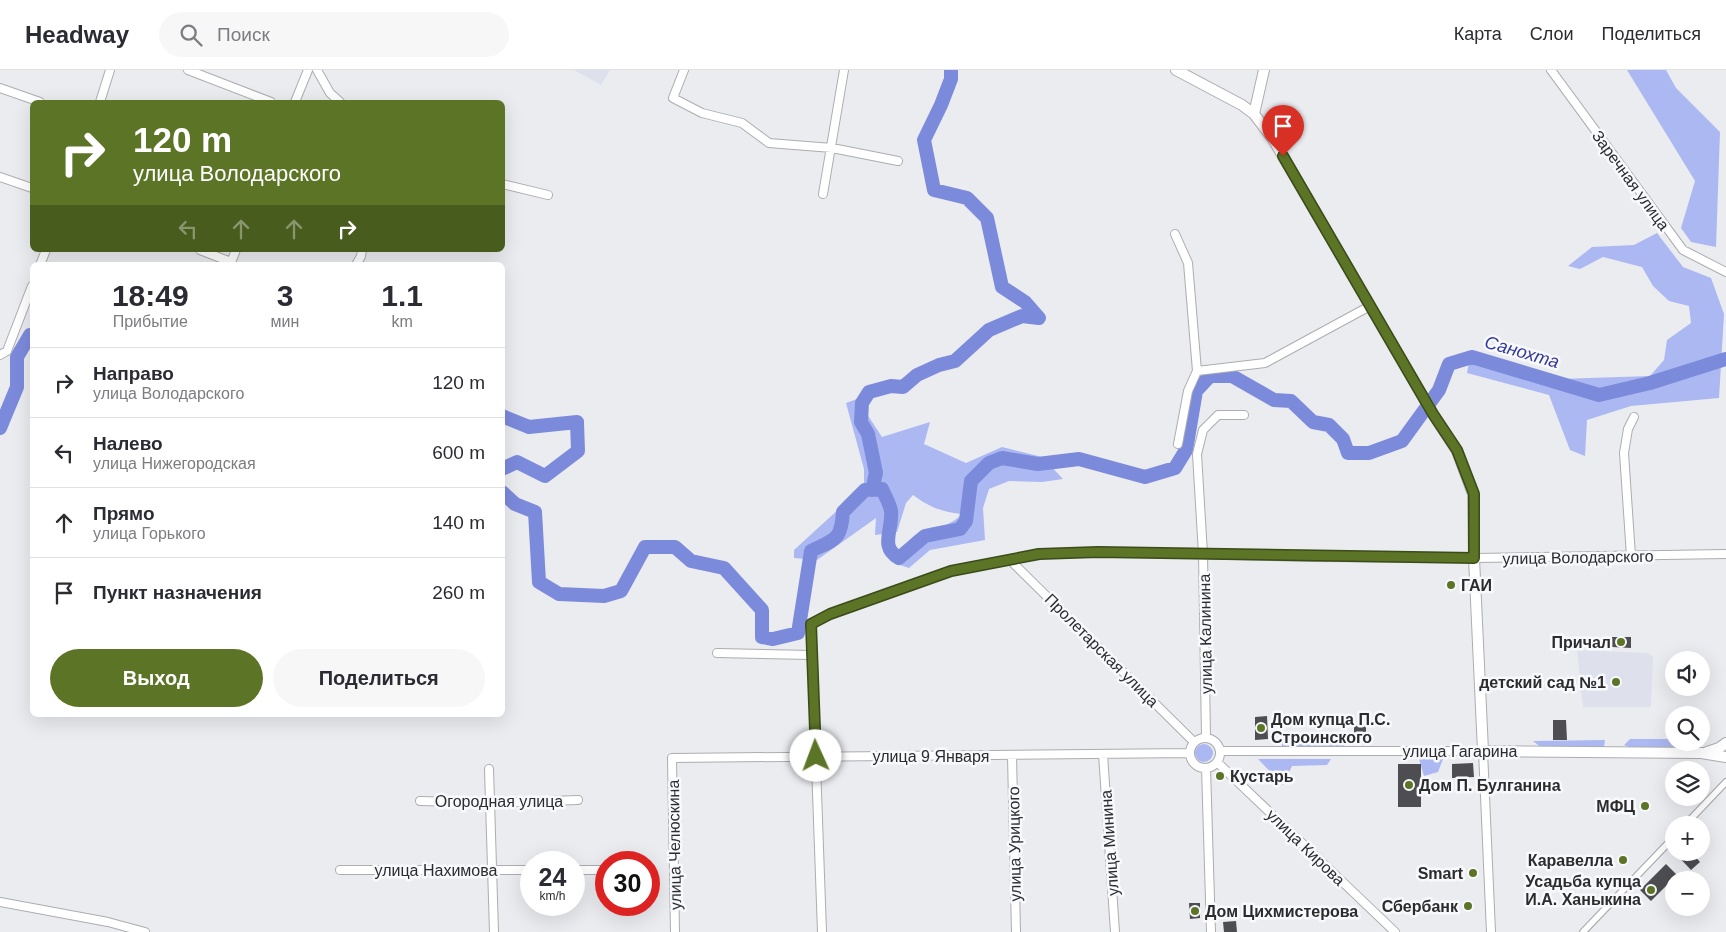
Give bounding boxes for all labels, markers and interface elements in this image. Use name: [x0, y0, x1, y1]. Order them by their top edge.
search box: [159, 12, 509, 57]
text: Headway: [25, 21, 129, 48]
icon: search: [177, 21, 205, 49]
text: Поиск: [217, 24, 270, 45]
text: Карта: [1454, 24, 1502, 44]
text: Слои: [1530, 24, 1574, 44]
text: Поделиться: [1602, 24, 1701, 44]
pin: [1262, 105, 1304, 156]
icon: arrive: [1269, 112, 1297, 140]
icon: right: [50, 120, 115, 185]
text: 120 m: [133, 120, 232, 159]
street label: Заречная улица: [1589, 127, 1673, 234]
text: улица Володарского: [133, 161, 341, 186]
icon: left: [174, 215, 202, 243]
icon: ahead: [227, 215, 255, 243]
icon: ahead: [280, 215, 308, 243]
icon: right: [333, 215, 361, 243]
text: 18:49: [112, 279, 189, 312]
text: 3: [277, 279, 293, 312]
text: 1.1: [381, 279, 423, 312]
text: Прибытие: [113, 313, 188, 330]
text: мин: [271, 313, 299, 330]
text: km: [392, 313, 413, 330]
water label: Санохта: [1482, 332, 1562, 372]
text: Направо: [93, 363, 174, 384]
icon: right: [50, 369, 78, 397]
text: 120 m: [432, 372, 485, 393]
text: улица Володарского: [93, 385, 244, 402]
text: Налево: [93, 433, 163, 454]
icon: left: [50, 439, 78, 467]
text: 600 m: [432, 442, 485, 463]
text: улица Нижегородская: [93, 455, 256, 472]
text: Прямо: [93, 503, 155, 524]
icon: ahead: [50, 509, 78, 537]
text: 140 m: [432, 512, 485, 533]
text: улица Горького: [93, 525, 206, 542]
street label: улица Володарского: [1502, 548, 1654, 567]
street label: улица Калинина: [1196, 574, 1215, 694]
place label: ГАИ: [1461, 577, 1492, 594]
icon: arrive: [50, 579, 78, 607]
marker: ГАИ: [1445, 579, 1457, 591]
text: Пункт назначения: [93, 582, 262, 603]
text: 260 m: [432, 582, 485, 603]
street label: Пролетарская улица: [1042, 590, 1162, 711]
place label: Причал: [1552, 634, 1611, 651]
marker: Причал: [1615, 636, 1627, 648]
button: Выход: [50, 649, 263, 707]
button: Поделиться: [273, 649, 485, 707]
map controls: [1665, 651, 1710, 916]
button: sound: [1665, 651, 1710, 696]
place label: детский сад №1: [1479, 674, 1606, 691]
marker: детский сад №1: [1610, 676, 1622, 688]
button: search: [1665, 706, 1710, 751]
place label: Дом купца П.С. Строинского: [1271, 711, 1390, 746]
marker: Дом купца П.С. Строинского: [1255, 722, 1267, 734]
position arrow: [789, 729, 841, 781]
street label: улица Гагарина: [1402, 743, 1518, 760]
street label: улица 9 Января: [873, 748, 989, 765]
button: layers: [1665, 761, 1710, 806]
place label: Кустарь: [1230, 768, 1294, 785]
marker: Кустарь: [1214, 770, 1226, 782]
place label: Дом П. Булганина: [1419, 777, 1561, 794]
marker: Дом П. Булганина: [1403, 779, 1415, 791]
street label: улица Челюскина: [665, 780, 684, 910]
street label: улица Урицкого: [1005, 786, 1024, 902]
street label: улица Минина: [1097, 789, 1122, 897]
street label: Огородная улица: [435, 793, 563, 810]
place label: МФЦ: [1596, 798, 1635, 815]
marker: МФЦ: [1639, 800, 1651, 812]
street label: улица Кирова: [1263, 806, 1348, 889]
button: +: [1665, 816, 1710, 861]
speed limit sign: 30: [595, 851, 660, 916]
place label: Каравелла: [1528, 852, 1613, 869]
marker: Каравелла: [1617, 854, 1629, 866]
street label: улица Нахимова: [375, 862, 498, 879]
text: 24: [539, 863, 566, 891]
place label: Smart: [1418, 865, 1464, 882]
marker: Smart: [1467, 867, 1479, 879]
button: −: [1665, 871, 1710, 916]
place label: Усадьба купца И.А. Ханыкина: [1525, 873, 1641, 908]
marker: Усадьба купца И.А. Ханыкина: [1645, 884, 1657, 896]
text: km/h: [539, 889, 566, 903]
place label: Сбербанк: [1382, 898, 1459, 915]
marker: Сбербанк: [1462, 900, 1474, 912]
place label: Дом Цихмистерова: [1205, 903, 1358, 920]
marker: Дом Цихмистерова: [1189, 905, 1201, 917]

